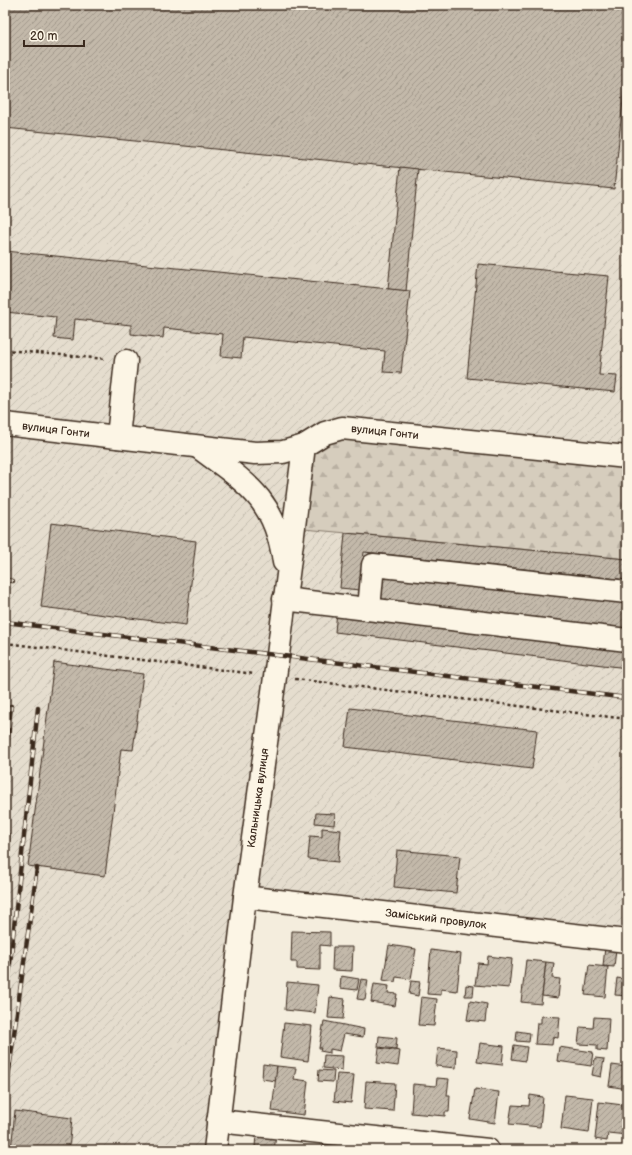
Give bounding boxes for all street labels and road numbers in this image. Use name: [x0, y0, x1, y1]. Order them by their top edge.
street label: вулиця Гонти: [21, 419, 91, 441]
street label: вулиця Гонти: [350, 422, 420, 442]
street label: Кальницька вулиця: [245, 747, 271, 849]
street label: Заміський провулок: [385, 906, 488, 932]

